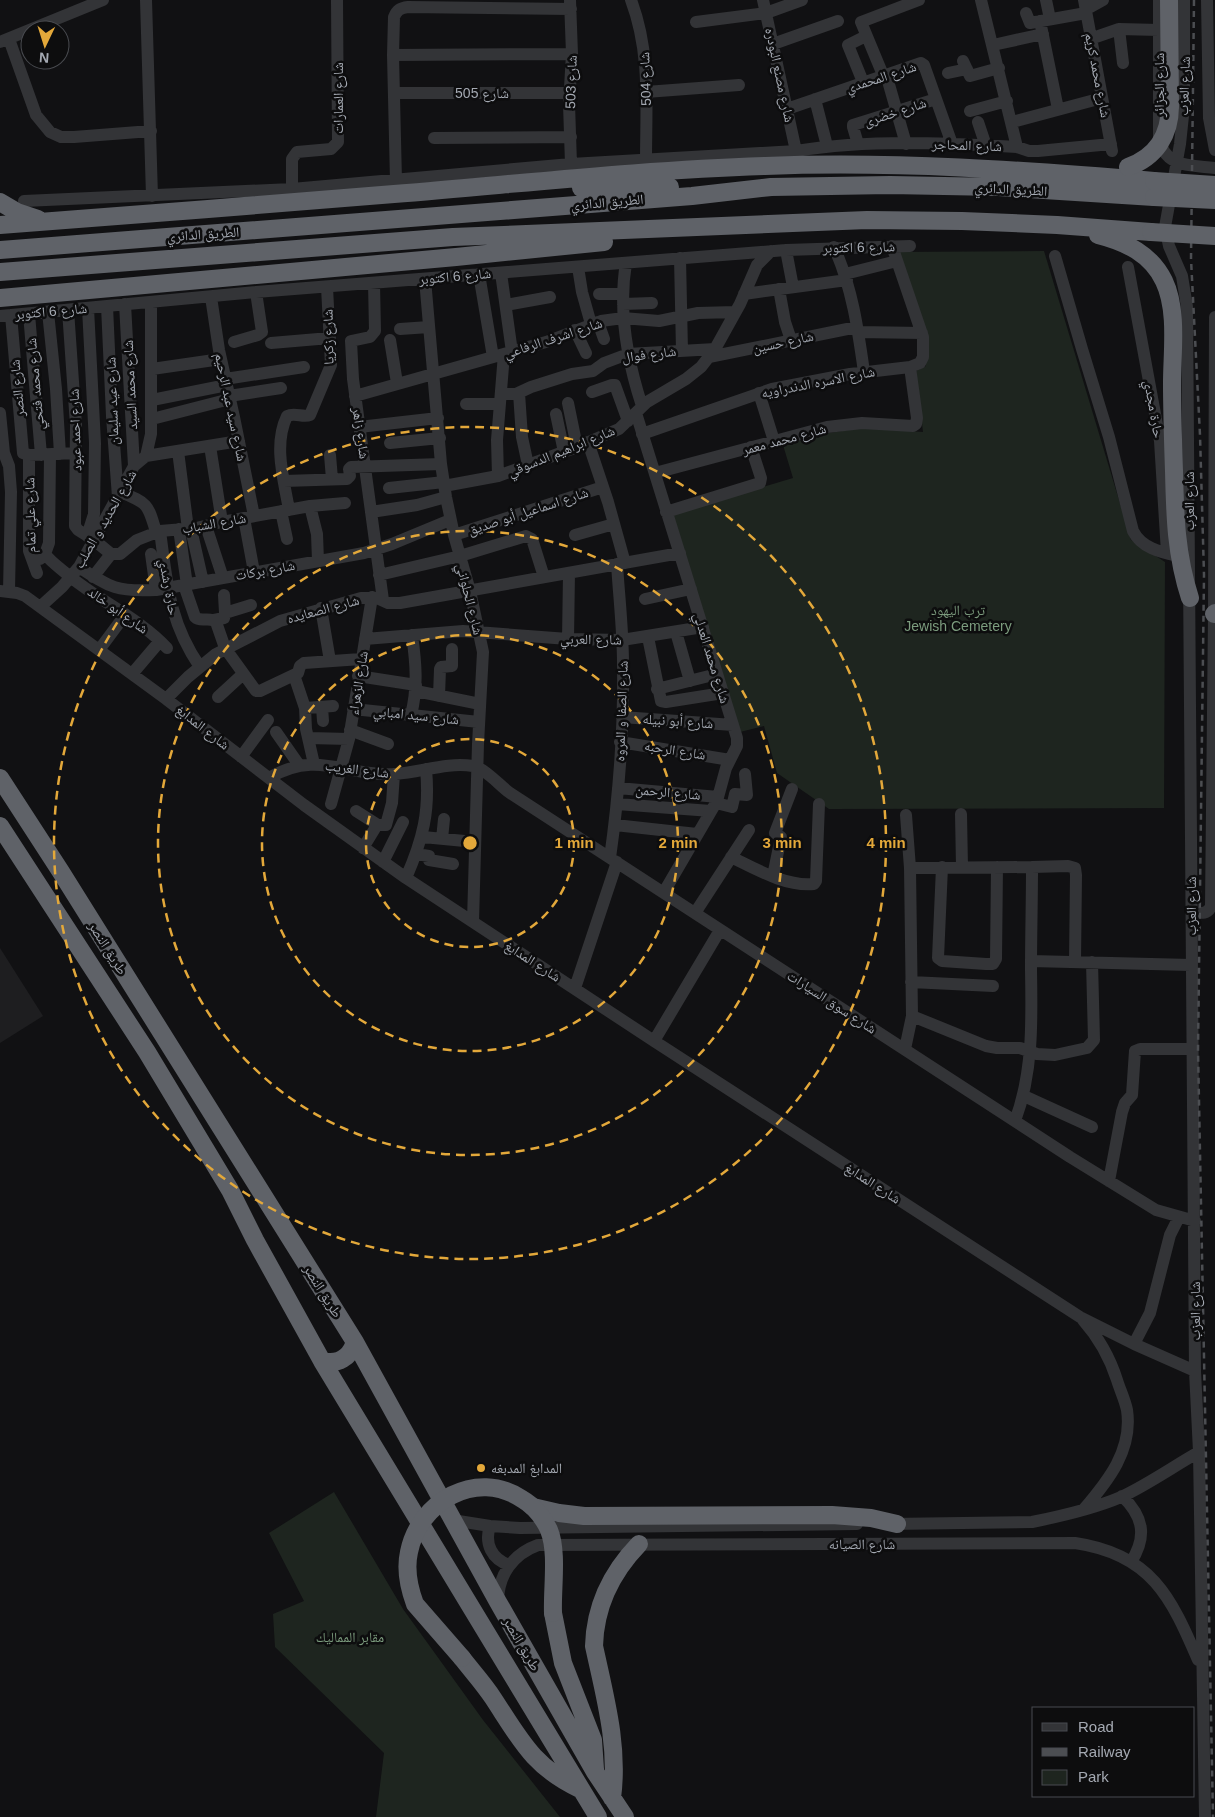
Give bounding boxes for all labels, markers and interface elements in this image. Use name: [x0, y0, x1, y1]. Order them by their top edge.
north arrow: [20, 20, 70, 70]
street label: شارع مصنع البودره: [760, 26, 798, 124]
street label: شارع محمد كريم: [1080, 31, 1114, 119]
text: N: [38, 50, 50, 66]
street label: شارع 504: [636, 52, 656, 106]
street label: شارع الجزائر: [1151, 53, 1169, 118]
street label: شارع 503: [562, 55, 582, 109]
street label: شارع العزب: [1175, 56, 1195, 116]
street label: شارع المحمدي: [844, 58, 919, 99]
street label: شارع العمارات: [330, 62, 348, 134]
street label: شارع 505: [455, 85, 509, 103]
street label: شارع خضرى: [862, 94, 929, 131]
street label: شارع المحاجر: [931, 136, 1002, 156]
street label: الطريق الدائري: [974, 179, 1048, 202]
street label: الطريق الدائري: [570, 191, 644, 217]
street label: الطريق الدائري: [166, 223, 240, 248]
street label: شارع 6 اكتوبر: [822, 238, 895, 258]
street label: شارع 6 اكتوبر: [417, 265, 492, 289]
street label: شارع 6 اكتوبر: [13, 300, 88, 324]
street label: شارع زكريا: [320, 309, 338, 365]
street label: شارع اشرف الرفاعي: [502, 315, 605, 365]
street label: شارع حسين: [751, 328, 815, 358]
street label: شارع محمد فتحي: [23, 337, 51, 431]
street label: شارع محمد السيد: [120, 340, 142, 430]
street label: شارع فوال: [621, 343, 677, 367]
street label: شارع سيد عبد الرحيم: [210, 351, 250, 463]
street label: شارع عيد سليمان: [102, 356, 124, 445]
street label: شارع النصر: [7, 359, 30, 418]
street label: شارع الاسره الدندراويه: [760, 363, 877, 403]
street label: حارة مجدي: [1138, 379, 1167, 440]
street label: شارع احمد عبود: [66, 388, 86, 472]
street label: شارع زاهر: [347, 405, 373, 460]
street label: شارع محمد معمر: [739, 420, 828, 460]
street label: شارع ابراهيم الدسوقي: [505, 422, 618, 483]
street label: شارع الحديد و الصلب: [70, 467, 141, 572]
street label: شارع العزب: [1181, 471, 1199, 531]
street label: شارع علي تمام: [21, 477, 42, 553]
street label: شارع اسماعيل أبو صديق: [466, 484, 591, 540]
street label: شارع الشباب: [181, 510, 248, 538]
street label: حارة رشدي: [153, 557, 182, 617]
street label: شارع بركات: [234, 557, 296, 585]
street label: شارع الحلواني: [450, 562, 487, 637]
street label: شارع أبو خالد: [84, 583, 151, 638]
street label: شارع الصعايده: [285, 592, 361, 628]
park label: ترب اليهود Jewish Cemetery: [904, 602, 1012, 634]
street label: شارع محمد العدلي: [687, 611, 733, 706]
street label: شارع العربي: [560, 630, 622, 651]
street label: شارع الزهراء: [345, 650, 373, 717]
street label: شارع الصفا و المروه: [611, 660, 633, 762]
street label: شارع المدابغ: [172, 701, 233, 754]
street label: شارع سيد امبابي: [372, 703, 460, 731]
street label: شارع أبو نبيله: [642, 711, 714, 733]
street label: شارع الرحبه: [643, 737, 707, 765]
street label: شارع الغريب: [324, 757, 390, 783]
street label: شارع الرحمن: [635, 781, 701, 805]
centre of rings: [461, 834, 479, 852]
text: 1 min: [554, 834, 594, 851]
text: 2 min: [658, 834, 698, 851]
text: 3 min: [762, 834, 802, 851]
text: 4 min: [866, 834, 906, 851]
street label: شارع العزب: [1183, 876, 1201, 936]
street label: طريق النصر: [83, 918, 131, 979]
street label: شارع المدابغ: [501, 937, 564, 987]
street label: شارع سوق السيارات: [783, 967, 880, 1038]
street label: شارع المدابغ: [841, 1159, 904, 1209]
street label: طريق النصر: [298, 1261, 346, 1322]
street label: شارع العزب: [1187, 1281, 1205, 1341]
place label: المدابغ المدبغه: [491, 1460, 562, 1478]
marker: المدابغ المدبغه: [475, 1462, 487, 1474]
street label: شارع الصيانه: [829, 1536, 895, 1554]
street label: طريق النصر: [498, 1613, 544, 1675]
park label: مقابر المماليك: [316, 1629, 384, 1646]
legend: [1032, 1707, 1195, 1797]
text: Road: [1078, 1718, 1114, 1735]
text: Railway: [1078, 1743, 1131, 1760]
text: Park: [1078, 1768, 1109, 1785]

